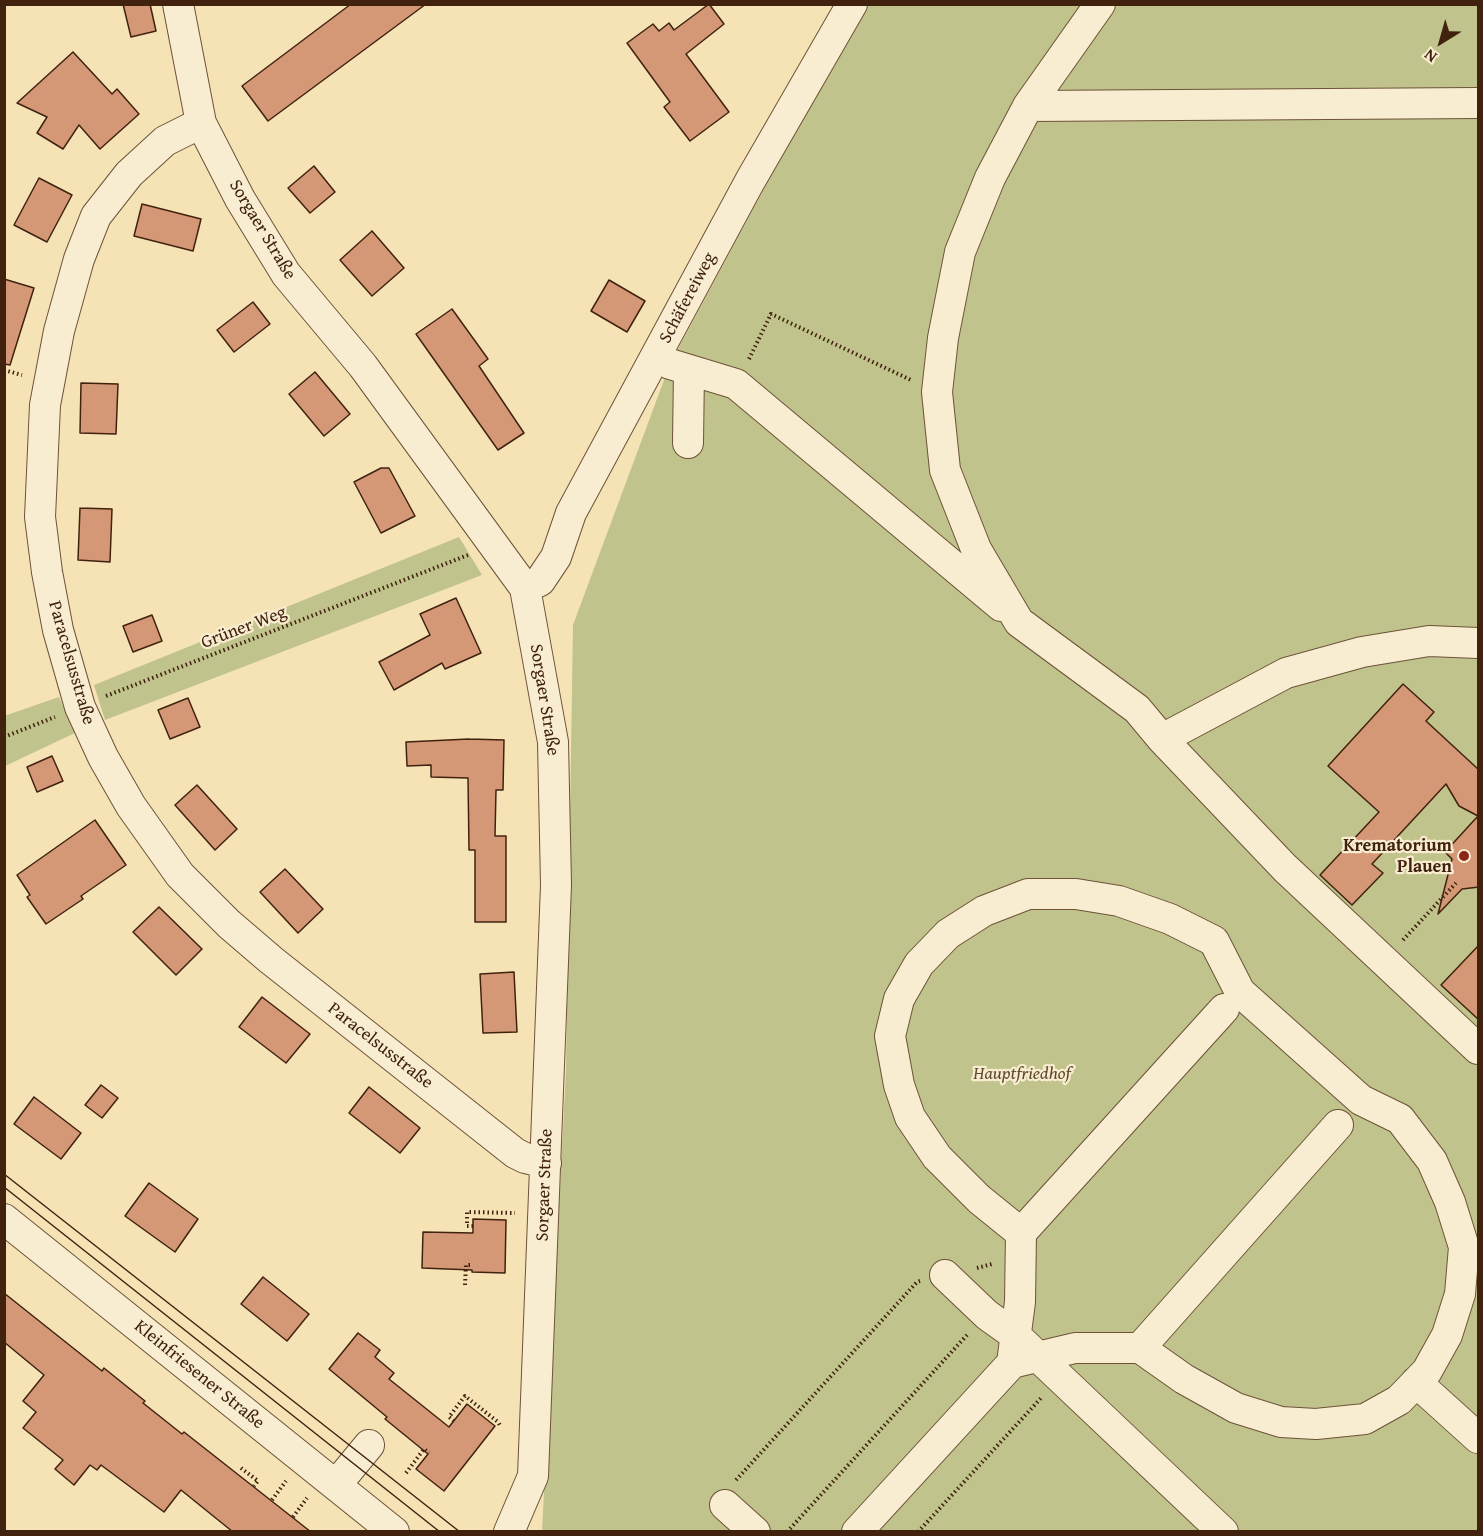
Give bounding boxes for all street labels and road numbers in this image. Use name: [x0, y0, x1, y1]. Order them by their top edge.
street label: Sorgaer Straße: [224, 176, 300, 284]
street label: Schäfereiweg: [655, 249, 721, 347]
street label: Paracelsusstraße: [43, 599, 99, 727]
street label: Grüner Weg: [198, 602, 290, 654]
street label: Sorgaer Straße: [525, 643, 563, 757]
street label: Paracelsusstraße: [323, 998, 437, 1094]
street label: Sorgaer Straße: [532, 1128, 558, 1242]
street label: Kleinfriesener Straße: [129, 1316, 269, 1434]

